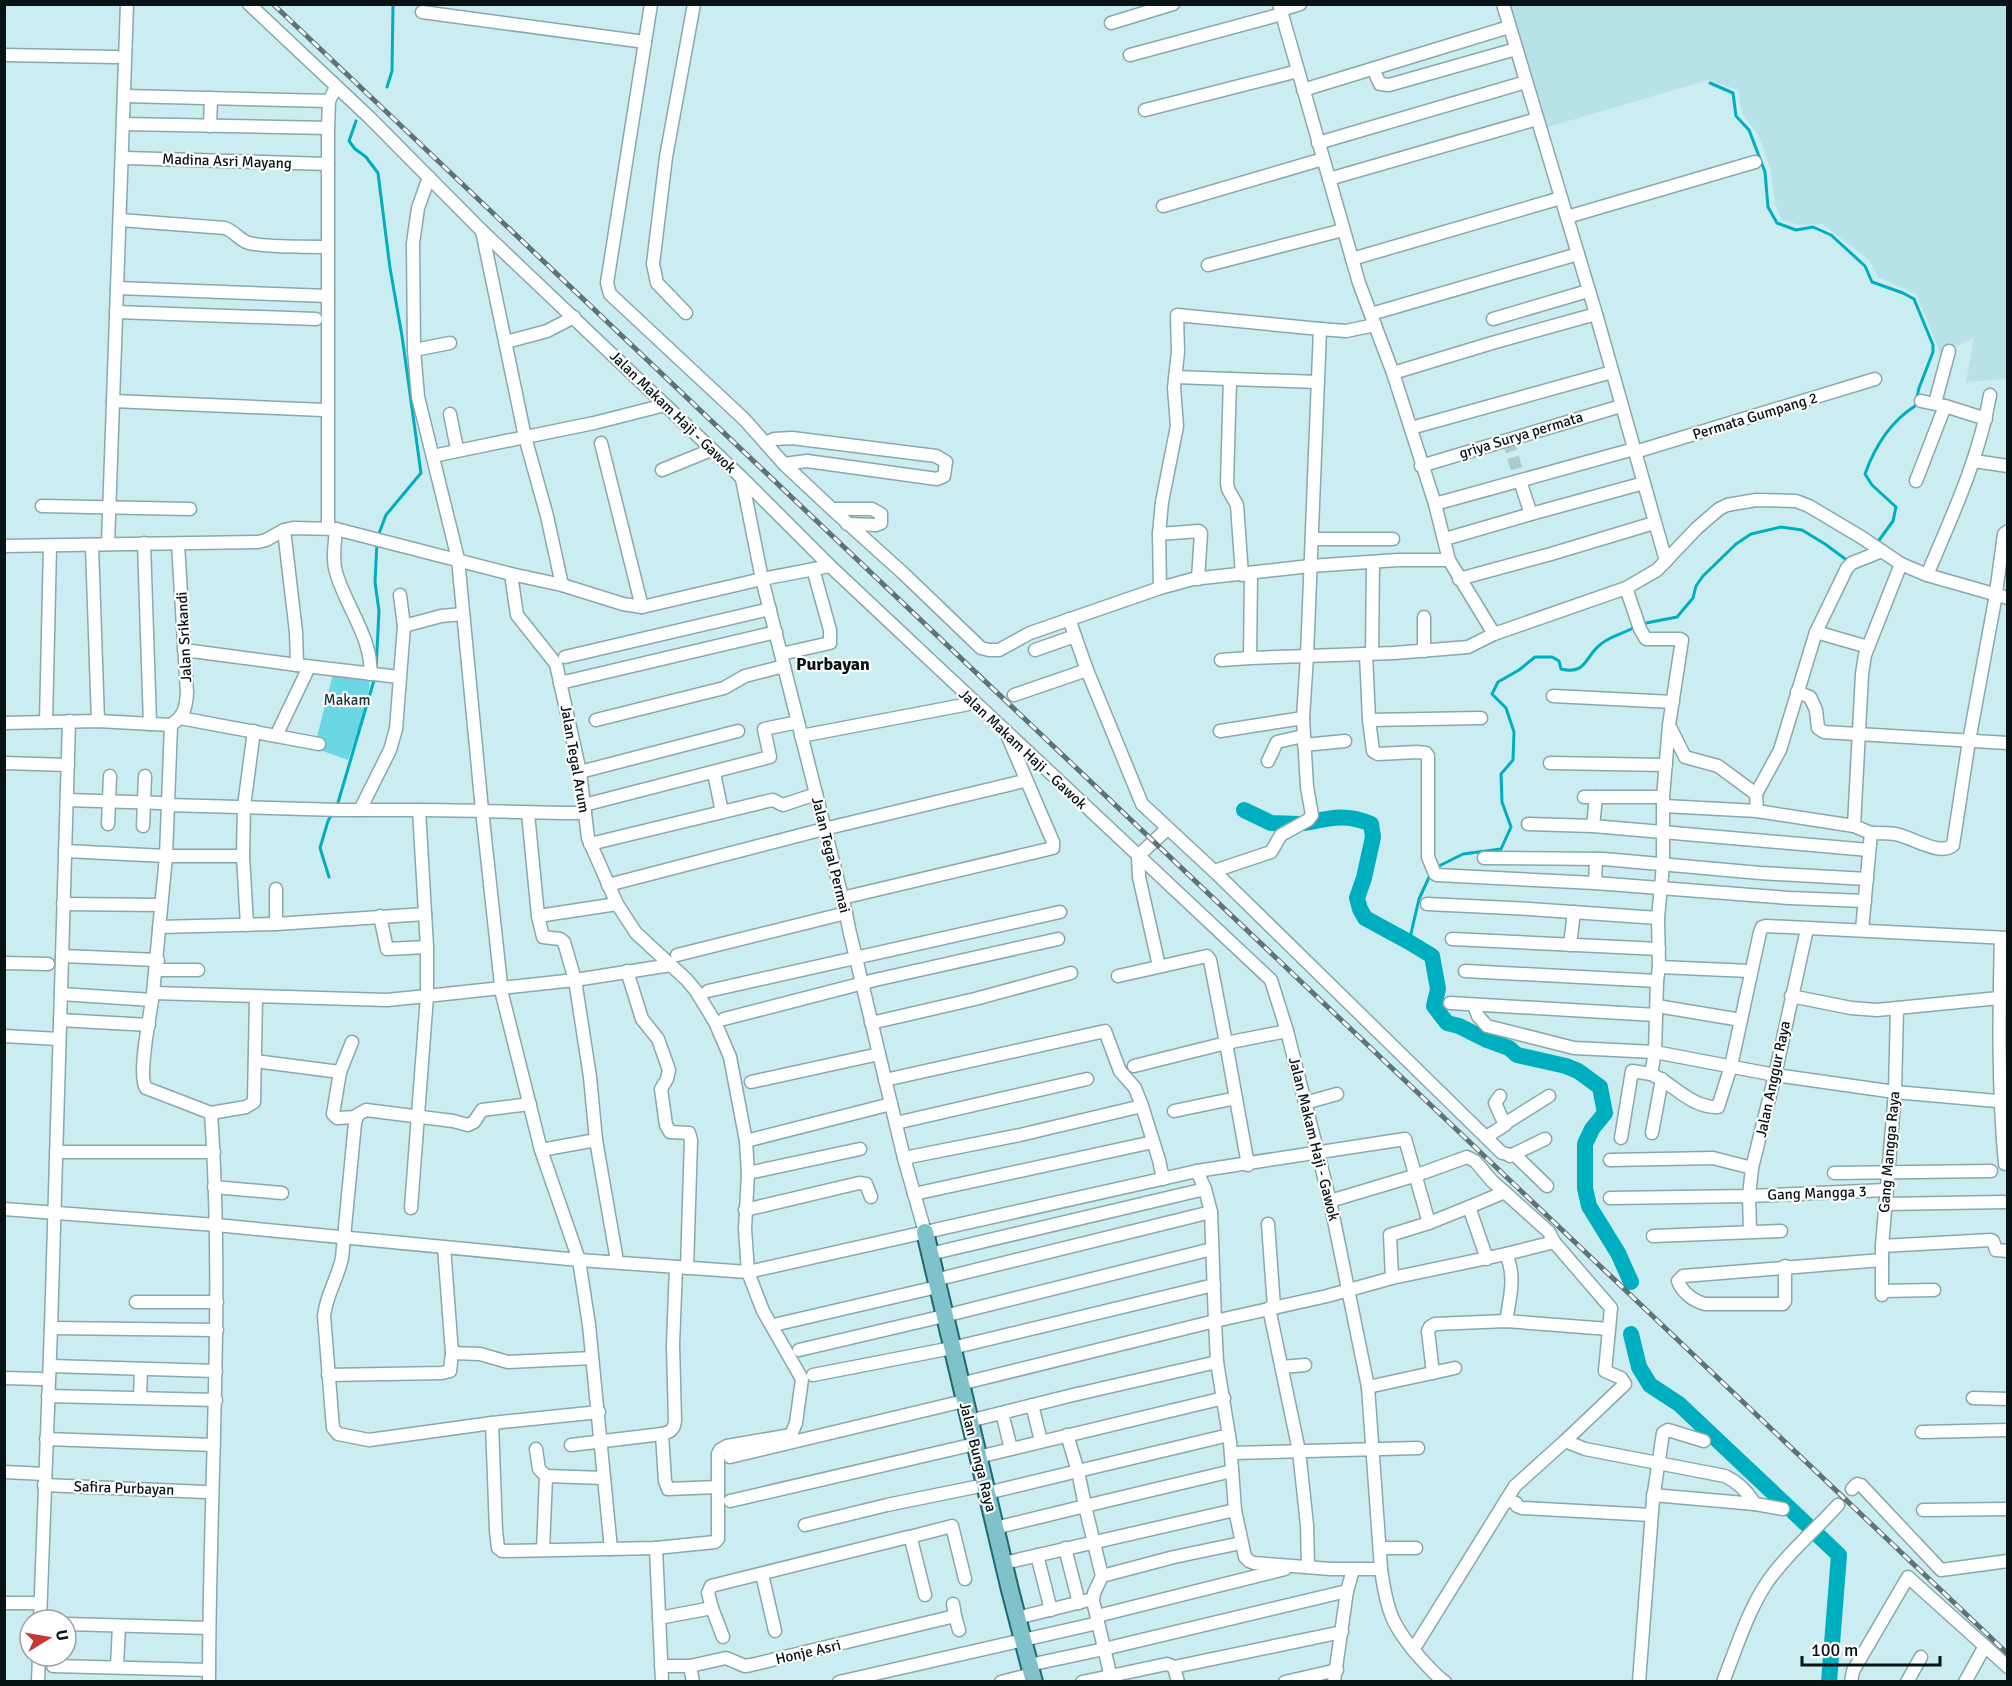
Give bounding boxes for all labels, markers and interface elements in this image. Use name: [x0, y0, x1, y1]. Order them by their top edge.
street label: Madina Asri Mayang: [162, 150, 292, 172]
street label: Jalan Makam Haji - Gawok: [606, 347, 740, 477]
street label: Permata Gumpang 2: [1690, 388, 1820, 444]
street label: griya Surya permata: [1457, 408, 1585, 462]
street label: Jalan Srikandi: [173, 591, 195, 683]
district label: Purbayan: [796, 653, 870, 675]
street label: Jalan Makam Haji - Gawok: [955, 685, 1091, 813]
park label: Makam: [324, 691, 370, 709]
street label: Jalan Tegal Arum: [557, 704, 593, 814]
street label: Jalan Tegal Permai: [808, 795, 854, 915]
street label: Jalan Anggur Raya: [1752, 1019, 1794, 1139]
street label: Jalan Makam Haji - Gawok: [1285, 1055, 1343, 1223]
street label: Gang Mangga Raya: [1875, 1090, 1903, 1214]
street label: Gang Mangga 3: [1767, 1182, 1867, 1204]
street label: Jalan Bunga Raya: [956, 1400, 1000, 1514]
street label: Safira Purbayan: [73, 1477, 175, 1499]
north arrow: [18, 1608, 78, 1668]
text: U: [51, 1628, 73, 1643]
scale bar: [1802, 1629, 1940, 1667]
street label: Honje Asri: [774, 1636, 842, 1668]
text: 100 m: [1811, 1639, 1858, 1661]

